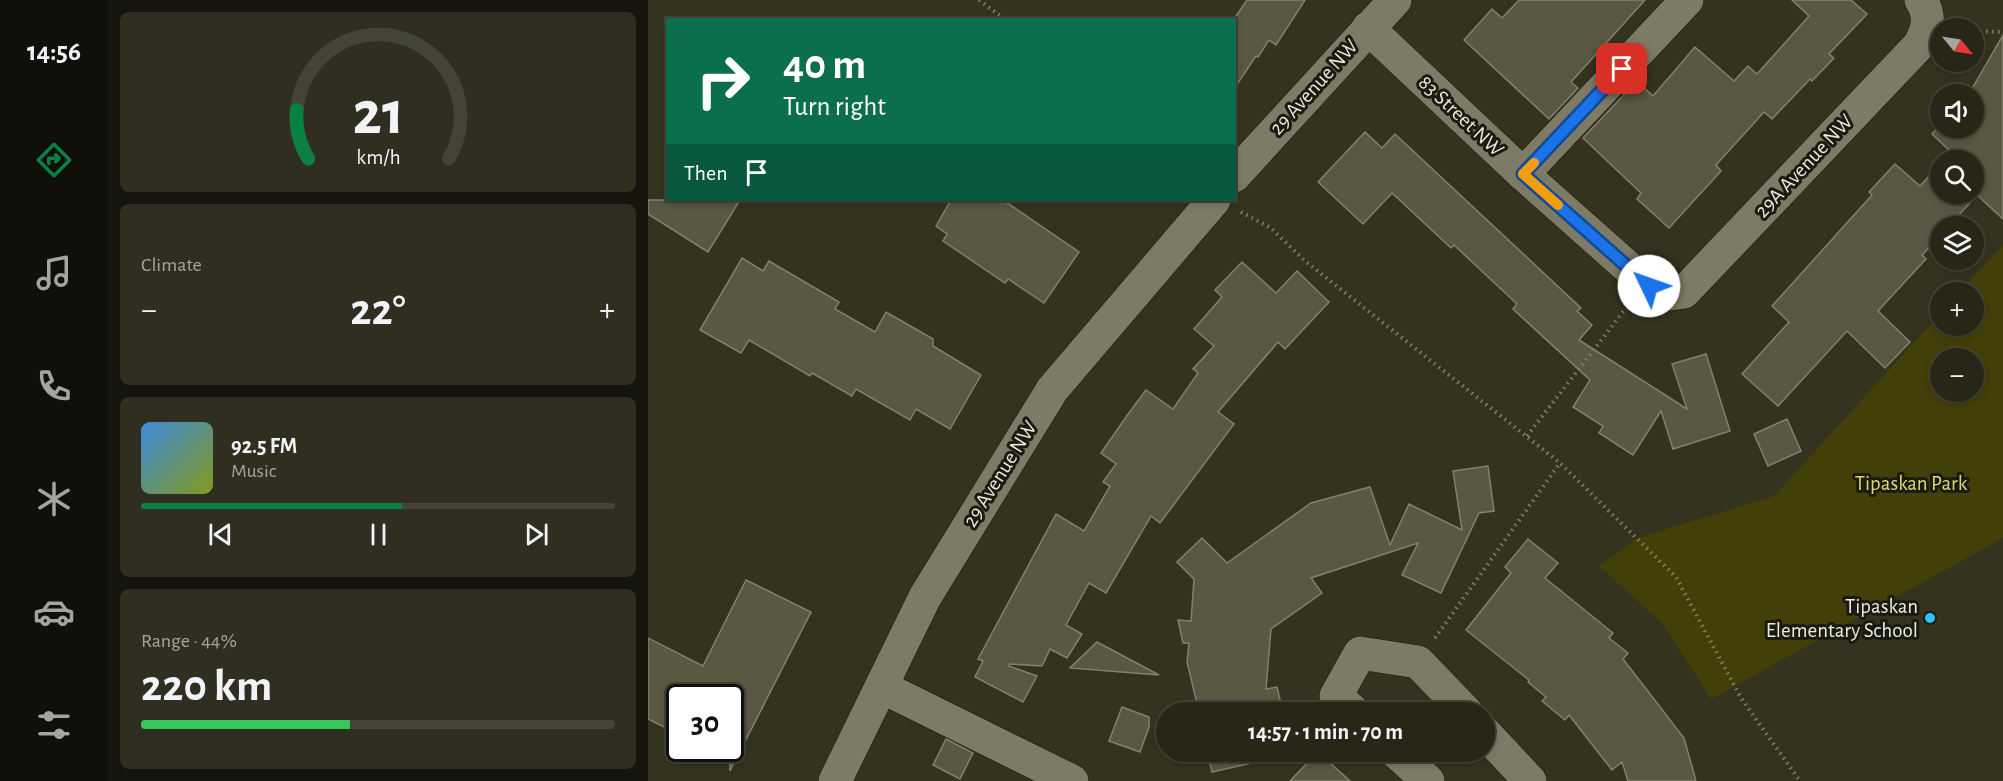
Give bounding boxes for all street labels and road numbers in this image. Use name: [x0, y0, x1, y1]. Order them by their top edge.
street label: 29 Avenue NW: [1266, 35, 1362, 139]
street label: 83 Street NW: [1414, 72, 1508, 161]
street label: 29A Avenue NW: [1751, 110, 1857, 222]
street label: 29 Avenue NW: [959, 417, 1041, 531]

